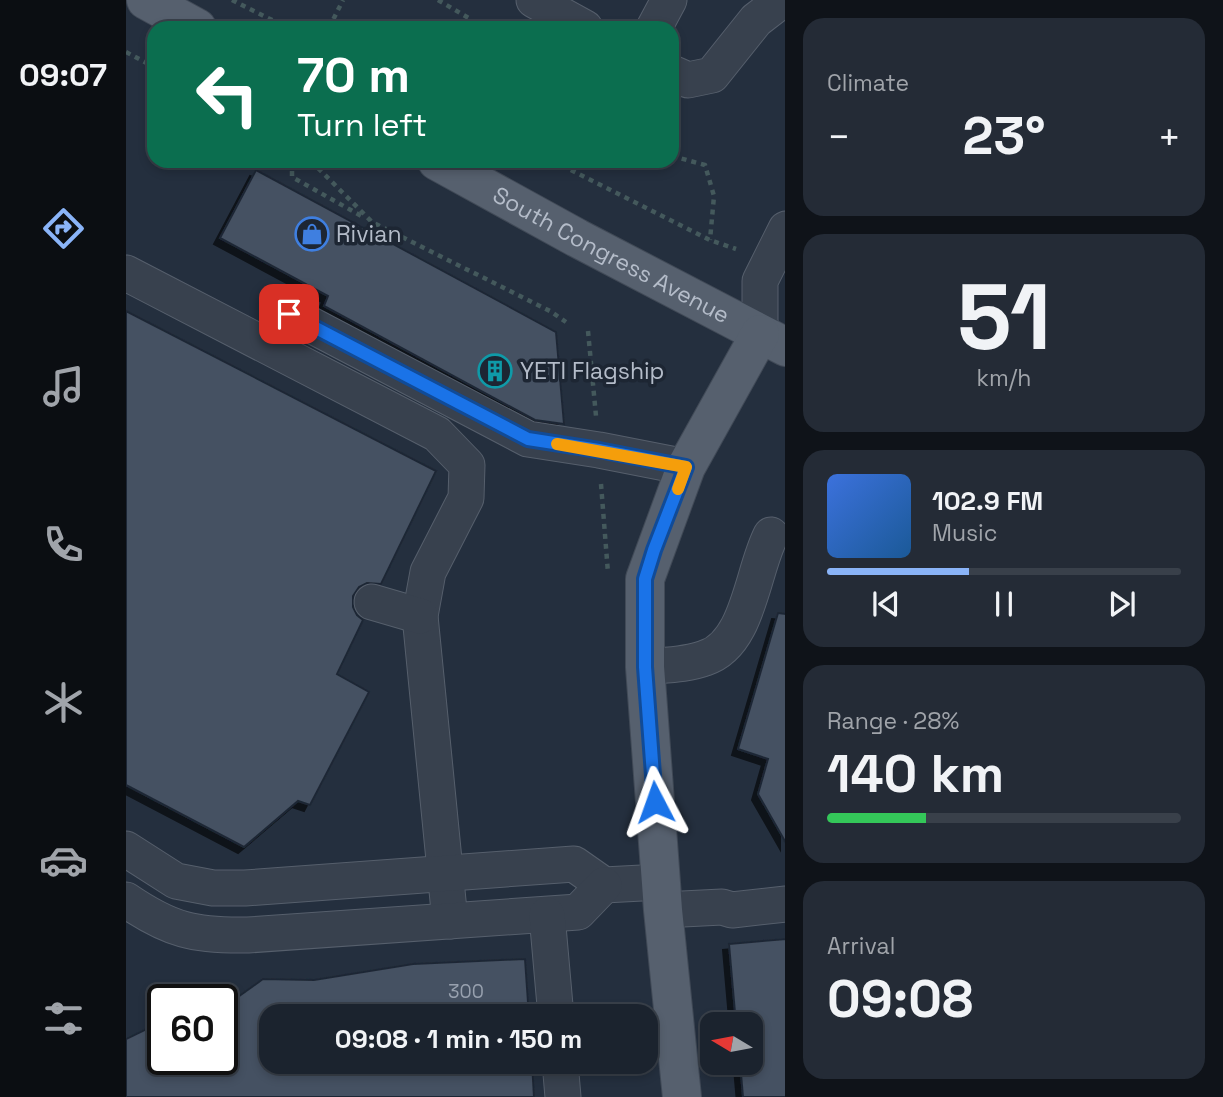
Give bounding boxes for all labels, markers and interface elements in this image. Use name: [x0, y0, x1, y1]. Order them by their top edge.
text: 70 m: [297, 44, 410, 106]
icon: left: [182, 49, 273, 140]
text: 09:07: [19, 55, 107, 95]
text: Climate: [827, 68, 909, 98]
text: 23°: [963, 103, 1046, 169]
text: Turn left: [297, 105, 427, 145]
text: −: [827, 113, 851, 161]
text: +: [1157, 113, 1181, 161]
street label: South Congress Avenue: [488, 180, 735, 330]
icon: directions: [39, 204, 88, 253]
shop icon: Rivian: [293, 215, 331, 253]
place label: Rivian: [336, 219, 402, 249]
text: 51: [957, 259, 1051, 376]
pin: [259, 284, 319, 344]
icon: arrive: [270, 295, 308, 333]
building icon: YETI Flagship: [476, 352, 514, 390]
place label: YETI Flagship: [520, 356, 664, 386]
icon: music: [39, 362, 88, 411]
text: km/h: [977, 363, 1031, 393]
text: 102.9 FM: [932, 484, 1043, 518]
text: Music: [932, 518, 997, 548]
icon: phone: [39, 520, 88, 569]
icon: previous: [867, 585, 905, 623]
icon: pause: [985, 585, 1023, 623]
icon: next: [1103, 585, 1141, 623]
icon: climate: [39, 678, 88, 727]
text: Range · 28%: [827, 706, 959, 736]
text: 140 km: [827, 741, 1004, 807]
position arrow: [618, 765, 692, 839]
icon: car: [39, 836, 88, 885]
text: Arrival: [827, 931, 895, 961]
text: 09:08: [827, 966, 973, 1032]
house number: 300: [448, 979, 484, 1004]
speed limit sign: 60: [147, 984, 238, 1075]
icon: filters: [39, 994, 88, 1043]
north arrow: [700, 1012, 763, 1074]
map controls: [700, 1012, 763, 1075]
text: 09:08 · 1 min · 150 m: [335, 1022, 582, 1056]

